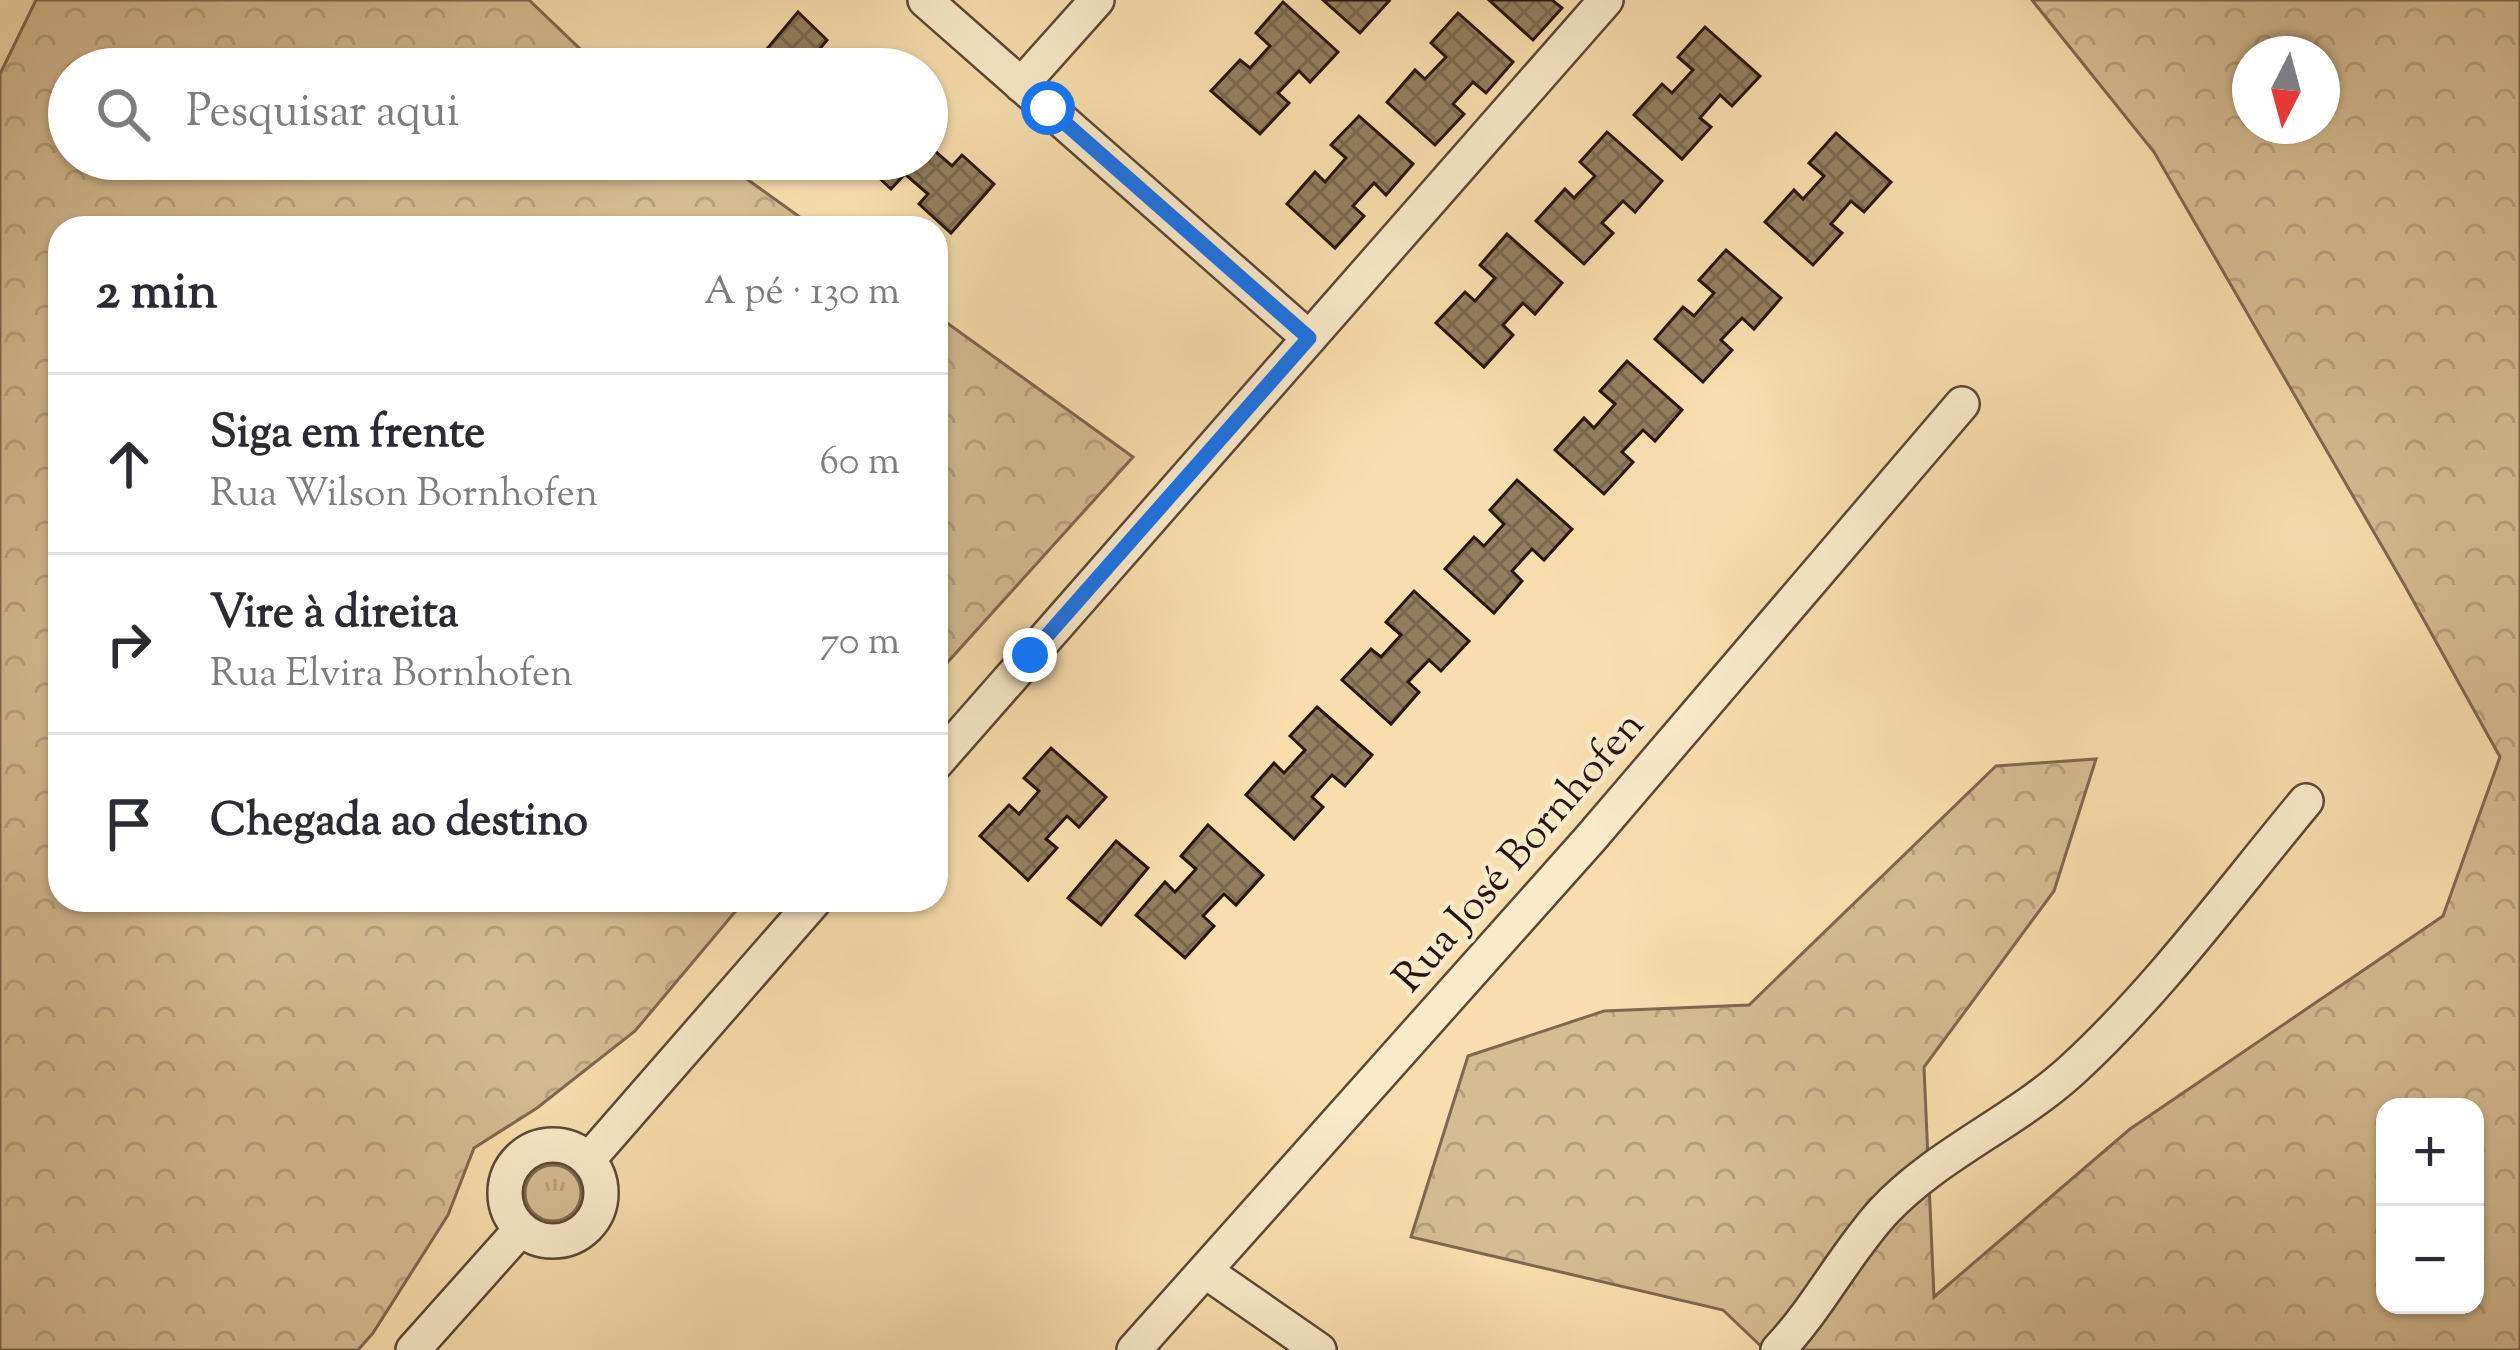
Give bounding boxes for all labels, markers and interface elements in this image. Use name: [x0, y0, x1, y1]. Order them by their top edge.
north arrow: [2232, 36, 2340, 144]
search box: [48, 48, 948, 180]
icon: search: [90, 81, 156, 147]
route start: [1021, 81, 1075, 135]
text: Pesquisar aqui: [186, 82, 459, 147]
text: 2 min: [96, 258, 218, 331]
text: A pé · 130 m: [704, 266, 900, 322]
text: Siga em frente: [210, 403, 485, 468]
icon: ahead: [96, 431, 162, 497]
text: 60 m: [819, 436, 900, 492]
text: Rua Wilson Bornhofen: [210, 468, 598, 524]
text: Vire à direita: [210, 583, 459, 648]
icon: right: [96, 611, 162, 677]
text: 70 m: [820, 616, 900, 672]
route end: [1003, 628, 1057, 682]
text: Rua Elvira Bornhofen: [210, 648, 573, 704]
street label: Rua José Bornhofen: [1381, 699, 1660, 1008]
icon: arrive: [96, 791, 162, 857]
text: Chegada ao destino: [210, 791, 588, 856]
map controls: [2376, 1098, 2484, 1314]
button: +: [2376, 1098, 2484, 1206]
button: −: [2376, 1206, 2484, 1314]

